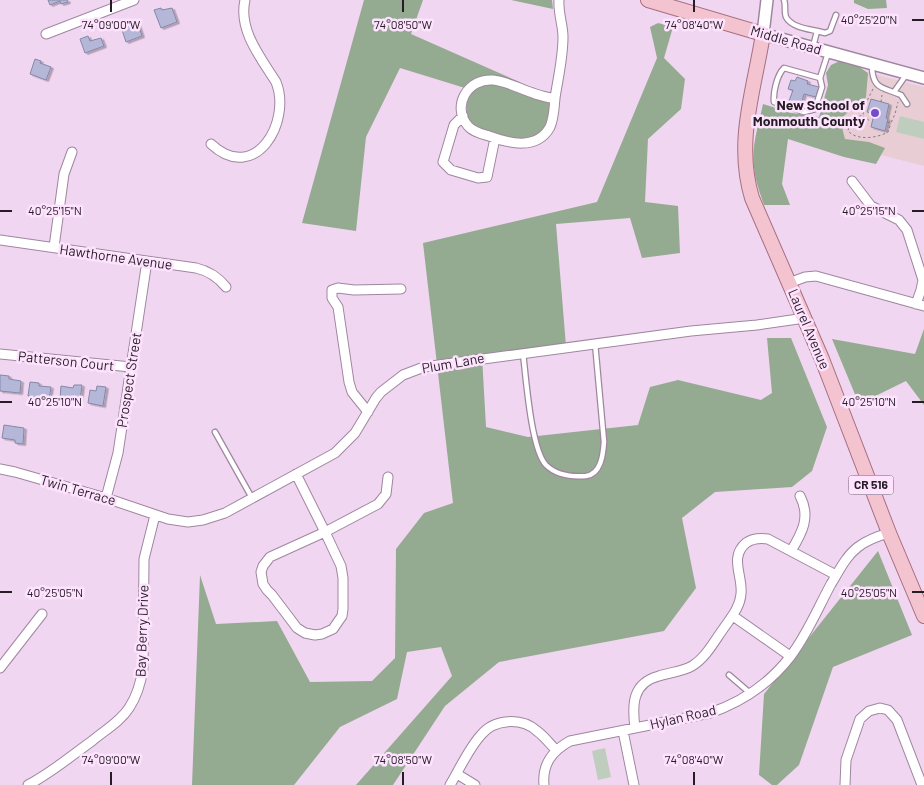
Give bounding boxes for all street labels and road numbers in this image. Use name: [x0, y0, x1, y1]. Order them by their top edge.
street label: Middle Road: [749, 21, 824, 58]
street label: Hawthorne Avenue: [59, 240, 174, 273]
street label: Laurel Avenue: [785, 286, 834, 372]
street label: Prospect Street: [113, 331, 144, 429]
street label: Patterson Court: [17, 347, 115, 374]
street label: Plum Lane: [420, 349, 486, 376]
street label: Twin Terrace: [38, 471, 118, 508]
road number: CR 516: [848, 476, 894, 494]
street label: Bay Berry Drive: [131, 585, 152, 677]
street label: Hylan Road: [648, 701, 718, 732]

